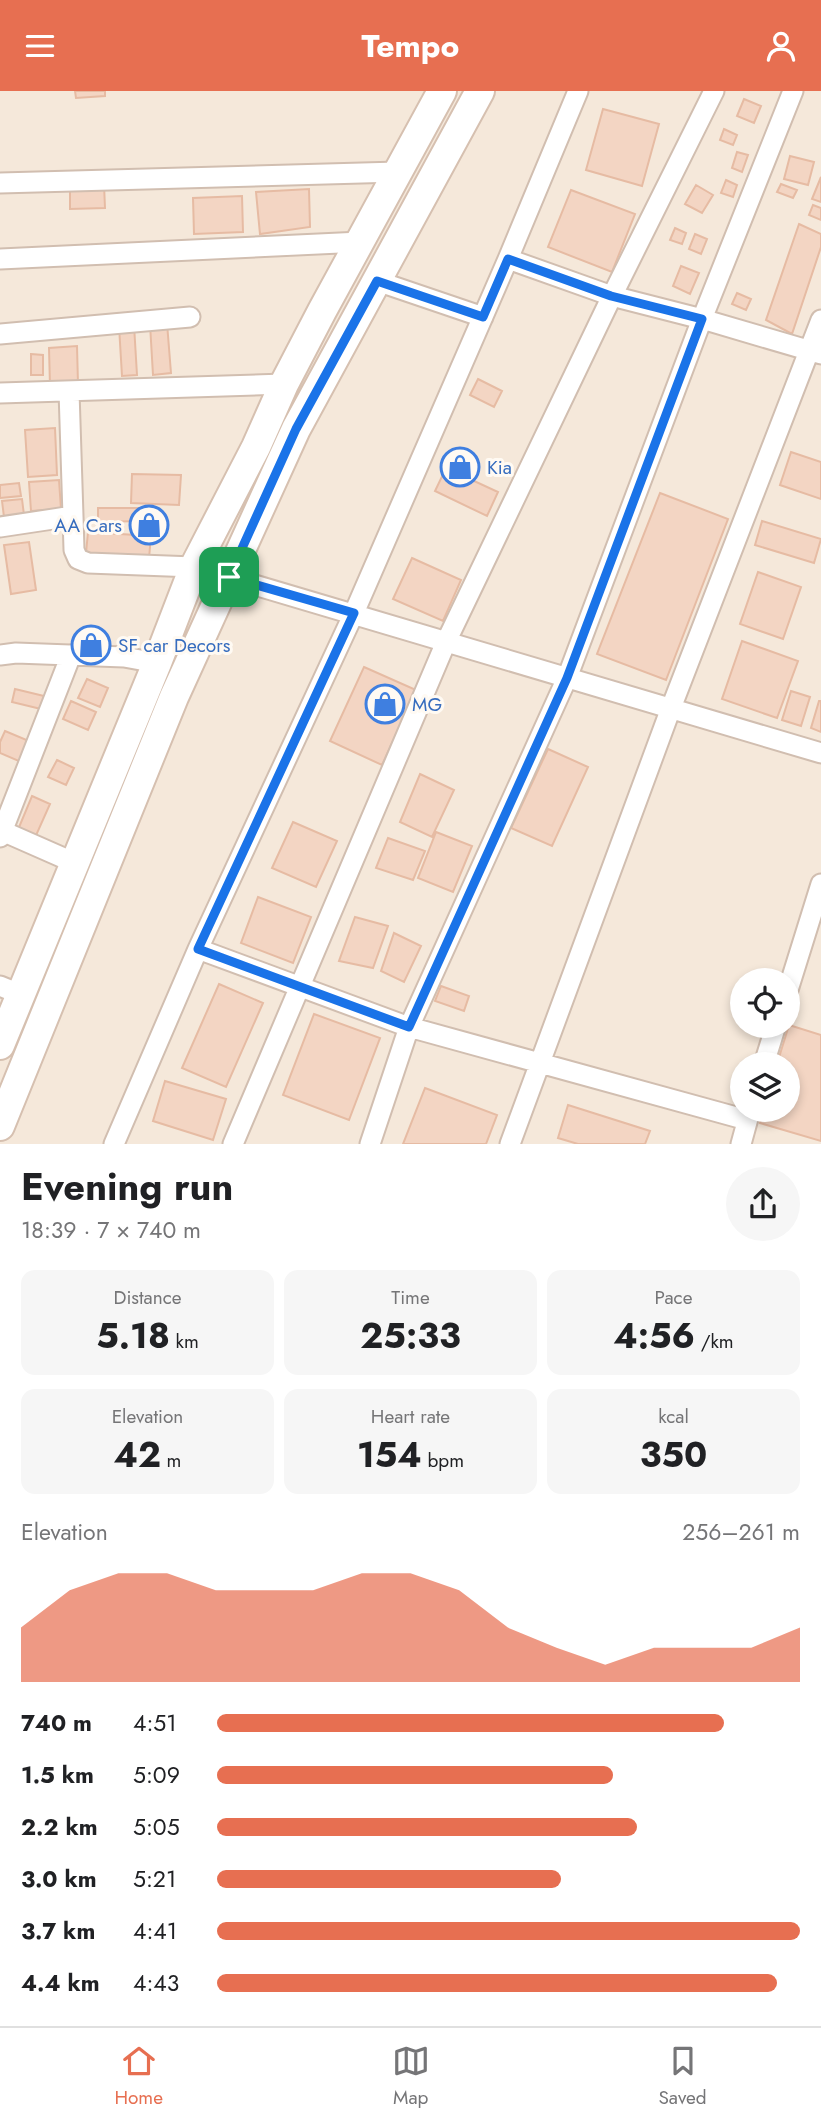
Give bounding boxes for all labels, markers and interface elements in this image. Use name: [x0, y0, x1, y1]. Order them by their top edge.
text: Tempo: [362, 23, 459, 69]
icon: menu: [21, 27, 59, 65]
icon: person: [762, 27, 800, 65]
shop icon: Kia: [439, 446, 481, 488]
place label: Kia: [487, 454, 512, 481]
shop icon: AA Cars: [128, 504, 170, 546]
place label: AA Cars: [54, 512, 122, 539]
pin: [199, 547, 259, 607]
icon: arrive: [210, 558, 248, 596]
shop icon: SF car Decors: [70, 624, 112, 666]
place label: SF car Decors: [118, 632, 231, 659]
shop icon: MG: [364, 683, 406, 725]
place label: MG: [412, 691, 442, 718]
map controls: [730, 968, 800, 1122]
button: locate: [730, 968, 800, 1038]
button: layers: [730, 1052, 800, 1122]
text: Evening run: [21, 1159, 233, 1214]
button: share: [726, 1167, 800, 1241]
text: 18:39 · 7 × 740 m: [21, 1213, 201, 1247]
text: Distance: [113, 1284, 182, 1311]
text: Time: [391, 1284, 430, 1311]
text: Pace: [655, 1284, 692, 1311]
text: 5.18: [96, 1311, 170, 1361]
text: 25:33: [360, 1311, 461, 1361]
text: 4:56: [613, 1311, 695, 1361]
text: km: [170, 1328, 199, 1355]
text: /km: [695, 1328, 734, 1355]
text: Elevation: [112, 1403, 183, 1430]
text: Heart rate: [371, 1403, 450, 1430]
text: kcal: [658, 1403, 689, 1430]
text: 42: [114, 1430, 161, 1480]
text: 154: [357, 1430, 422, 1480]
text: 350: [640, 1430, 707, 1480]
text: m: [161, 1447, 181, 1474]
text: bpm: [422, 1447, 464, 1474]
text: Elevation: [21, 1515, 108, 1549]
text: 256–261 m: [682, 1515, 800, 1549]
text: 740 m: [21, 1706, 92, 1740]
text: 4:51: [133, 1706, 177, 1740]
text: 1.5 km: [21, 1758, 94, 1792]
text: 5:09: [133, 1758, 180, 1792]
text: 2.2 km: [21, 1810, 98, 1844]
text: 5:05: [133, 1810, 180, 1844]
text: 3.0 km: [21, 1862, 97, 1896]
text: 5:21: [133, 1862, 176, 1896]
text: 3.7 km: [21, 1914, 95, 1948]
text: 4:41: [133, 1914, 177, 1948]
text: 4.4 km: [21, 1966, 100, 2000]
text: 4:43: [133, 1966, 179, 2000]
tab: Home: [114, 2042, 163, 2111]
tab: Map: [392, 2042, 430, 2111]
tab: Saved: [658, 2042, 707, 2111]

